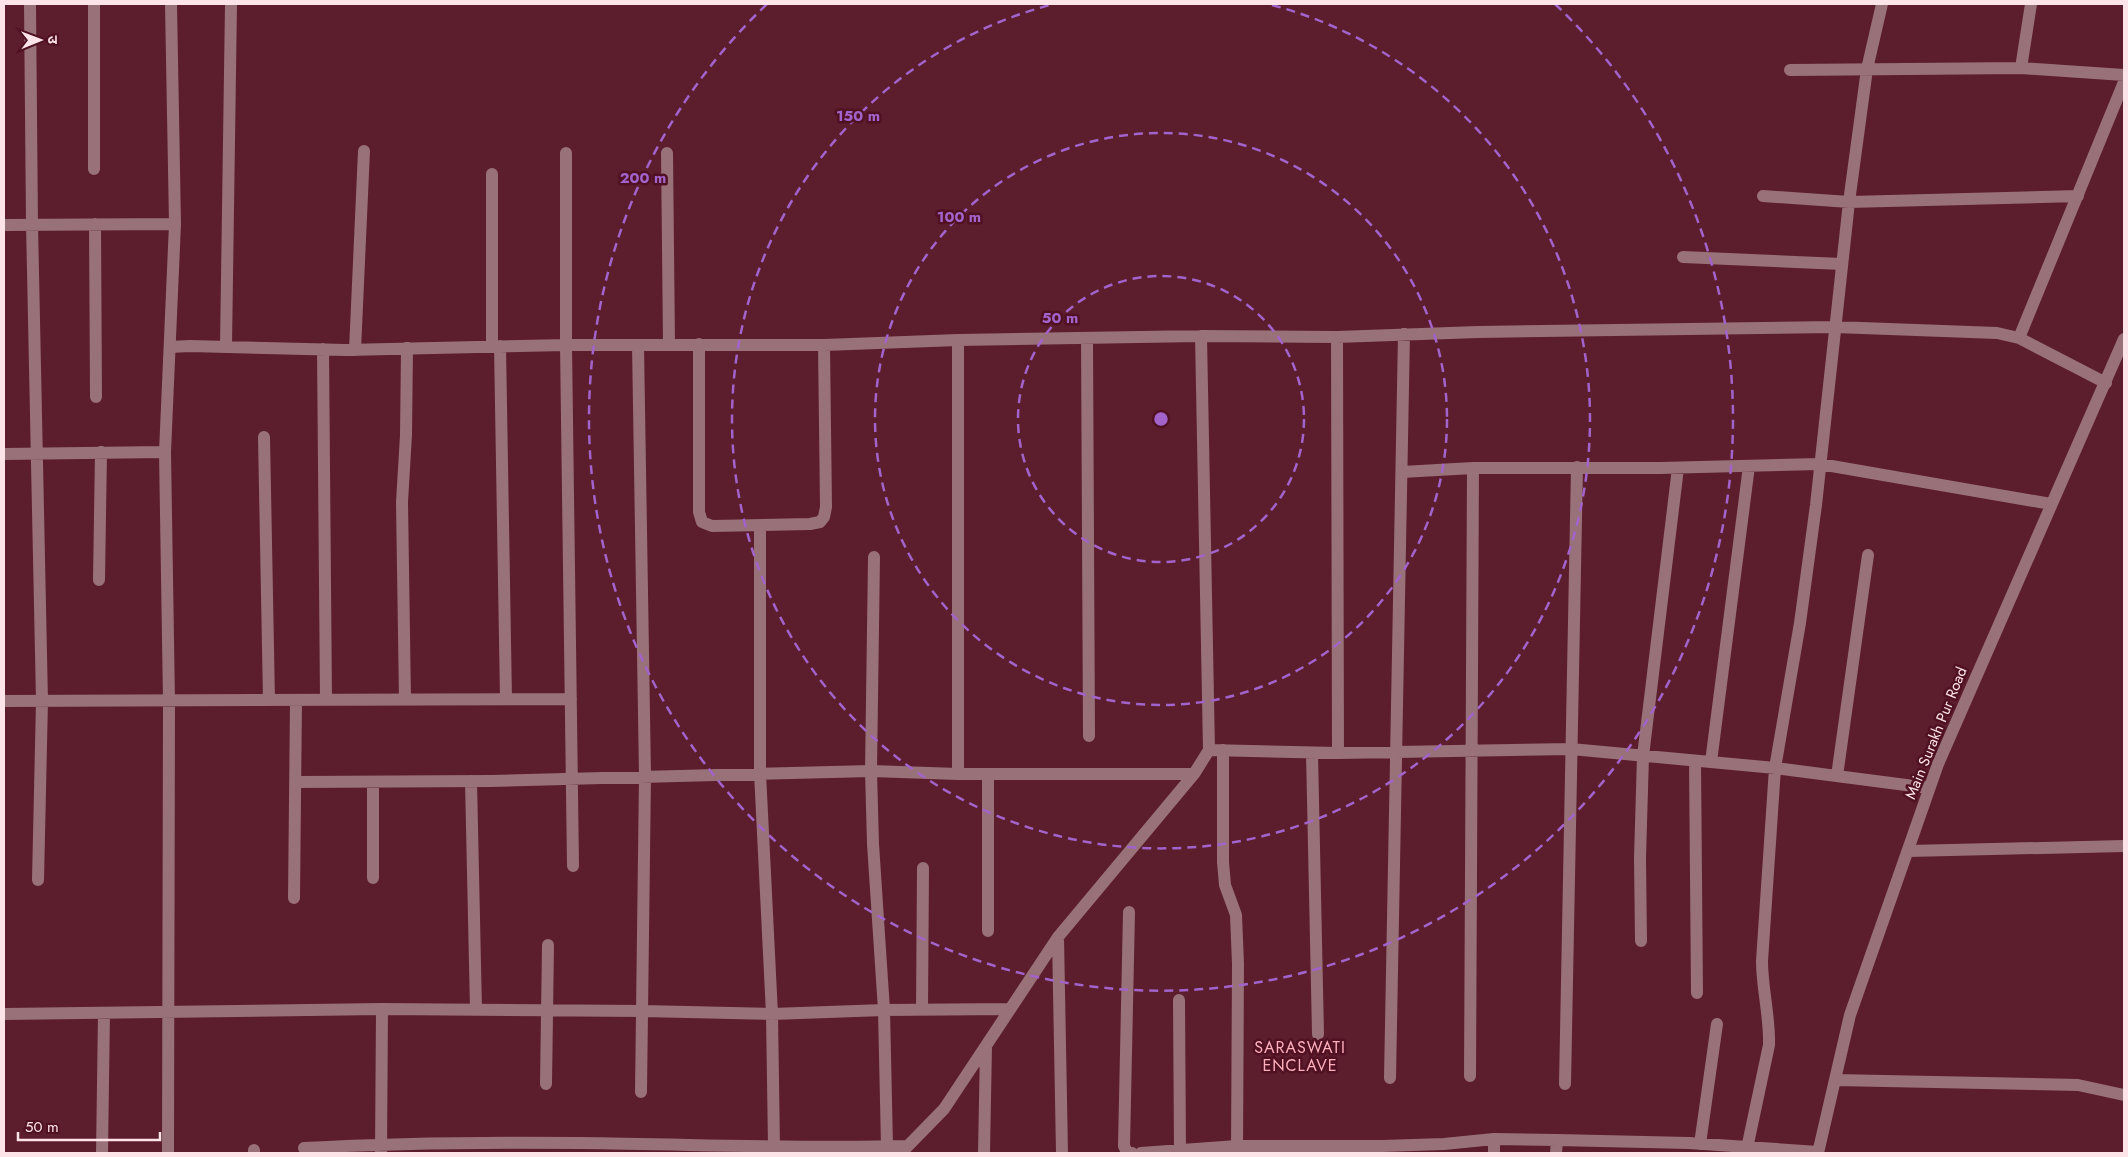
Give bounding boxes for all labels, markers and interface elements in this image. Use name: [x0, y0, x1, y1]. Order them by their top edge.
north arrow: [15, 15, 65, 65]
text: उ: [43, 35, 63, 45]
text: 150 m: [836, 105, 880, 127]
text: 200 m: [620, 167, 666, 189]
text: 100 m: [937, 206, 981, 228]
text: 50 m: [1042, 307, 1078, 329]
centre of rings: [1152, 410, 1170, 428]
street label: Main Surakh Pur Road: [1899, 664, 1973, 802]
district label: SARASWATI ENCLAVE: [1254, 1036, 1346, 1077]
scale bar: [18, 1110, 160, 1142]
text: 50 m: [25, 1116, 59, 1138]

